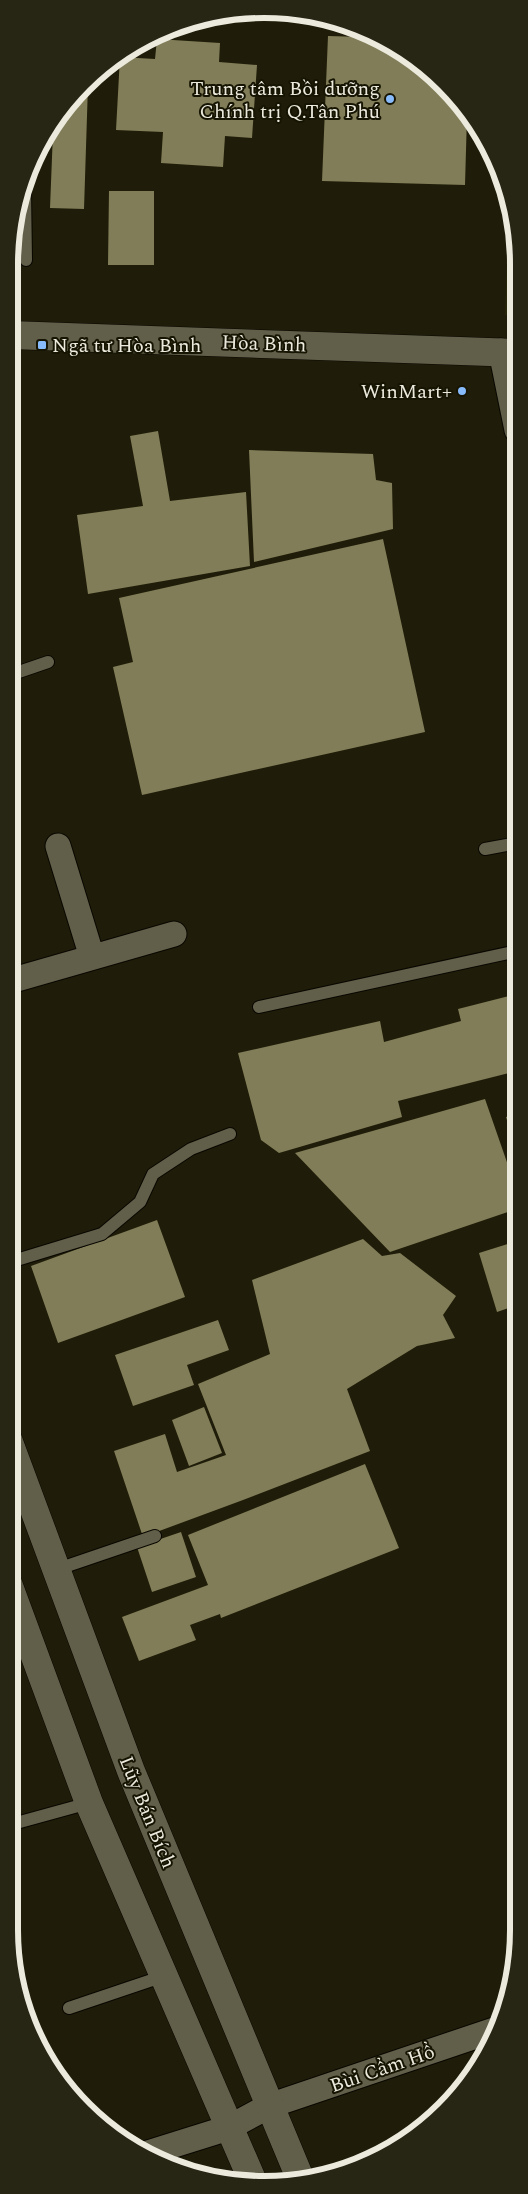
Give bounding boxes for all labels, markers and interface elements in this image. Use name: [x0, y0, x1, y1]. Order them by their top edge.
place label: Trung tâm Bồi dưỡng Chính trị Q.Tân Phú: [190, 74, 380, 127]
marker: Trung tâm Bồi dưỡng Chính trị Q.Tân Phú: [384, 93, 396, 105]
street label: Hòa Bình: [221, 328, 307, 360]
place label: Ngã tư Hòa Bình: [52, 331, 201, 361]
marker: Ngã tư Hòa Bình: [36, 339, 48, 351]
place label: WinMart+: [361, 377, 452, 407]
marker: WinMart+: [456, 385, 468, 397]
street label: Lũy Bán Bích: [111, 1752, 183, 1873]
street label: Bùi Cẩm Hổ: [326, 2037, 439, 2101]

